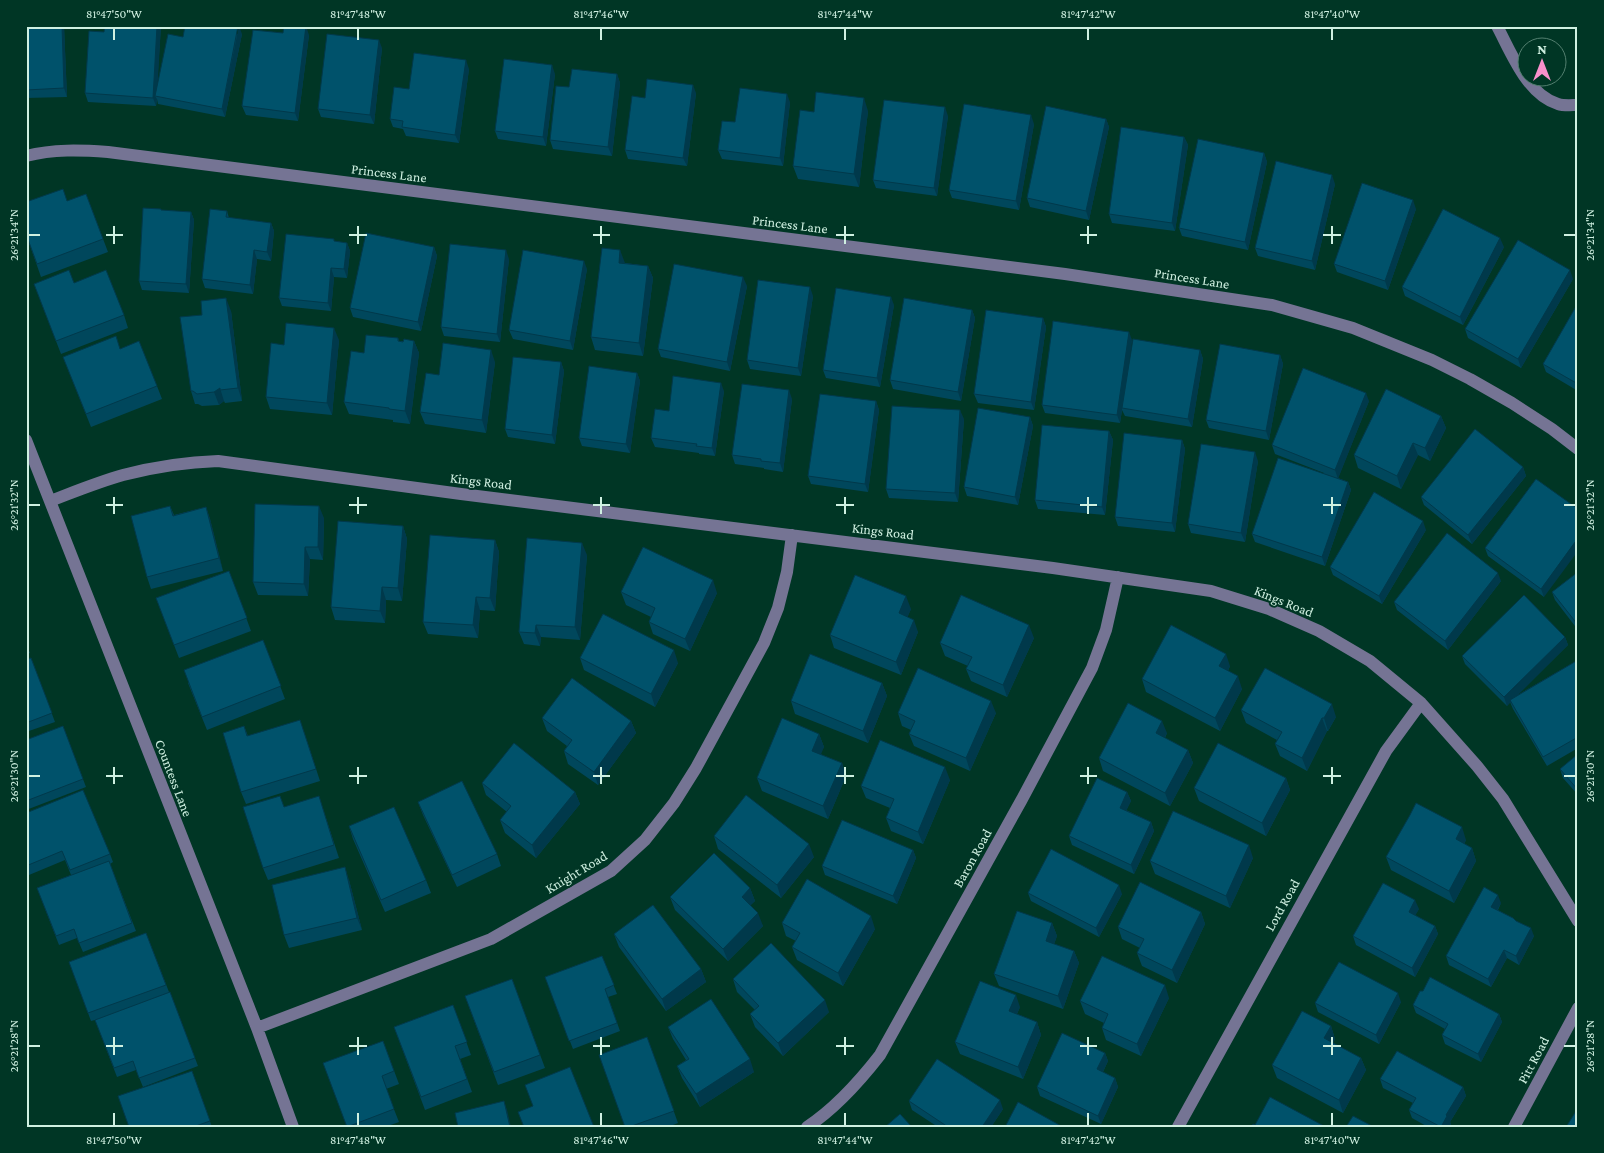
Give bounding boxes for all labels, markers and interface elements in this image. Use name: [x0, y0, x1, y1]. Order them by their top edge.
text: 81°47'50"W: [86, 7, 142, 21]
text: 81°47'48"W: [330, 7, 386, 21]
text: 81°47'46"W: [573, 7, 629, 21]
text: 81°47'44"W: [817, 7, 873, 21]
text: 81°47'42"W: [1061, 7, 1115, 21]
text: 81°47'40"W: [1304, 7, 1360, 21]
north arrow: [1516, 38, 1566, 88]
text: N: [1537, 41, 1547, 57]
street label: Princess Lane: [350, 160, 428, 186]
text: 26°21'34"N: [7, 209, 21, 261]
text: 26°21'34"N: [1583, 209, 1597, 261]
street label: Princess Lane: [751, 211, 829, 237]
street label: Princess Lane: [1153, 264, 1231, 292]
street label: Kings Road: [449, 469, 514, 493]
text: 26°21'32"N: [7, 479, 21, 531]
text: 26°21'32"N: [1583, 479, 1597, 531]
street label: Kings Road: [851, 519, 916, 543]
street label: Kings Road: [1252, 582, 1317, 620]
street label: Countess Lane: [152, 737, 196, 819]
text: 26°21'30"N: [7, 750, 21, 802]
text: 26°21'30"N: [1583, 750, 1597, 802]
street label: Baron Road: [949, 825, 995, 890]
street label: Knight Road: [542, 847, 610, 897]
street label: Lord Road: [1261, 876, 1303, 934]
text: 26°21'28"N: [7, 1020, 21, 1072]
text: 26°21'28"N: [1583, 1020, 1597, 1072]
street label: Pitt Road: [1514, 1033, 1552, 1086]
text: 81°47'50"W: [86, 1133, 142, 1147]
text: 81°47'48"W: [330, 1133, 386, 1147]
text: 81°47'46"W: [573, 1133, 629, 1147]
text: 81°47'44"W: [817, 1133, 873, 1147]
text: 81°47'42"W: [1061, 1133, 1115, 1147]
text: 81°47'40"W: [1304, 1133, 1360, 1147]

